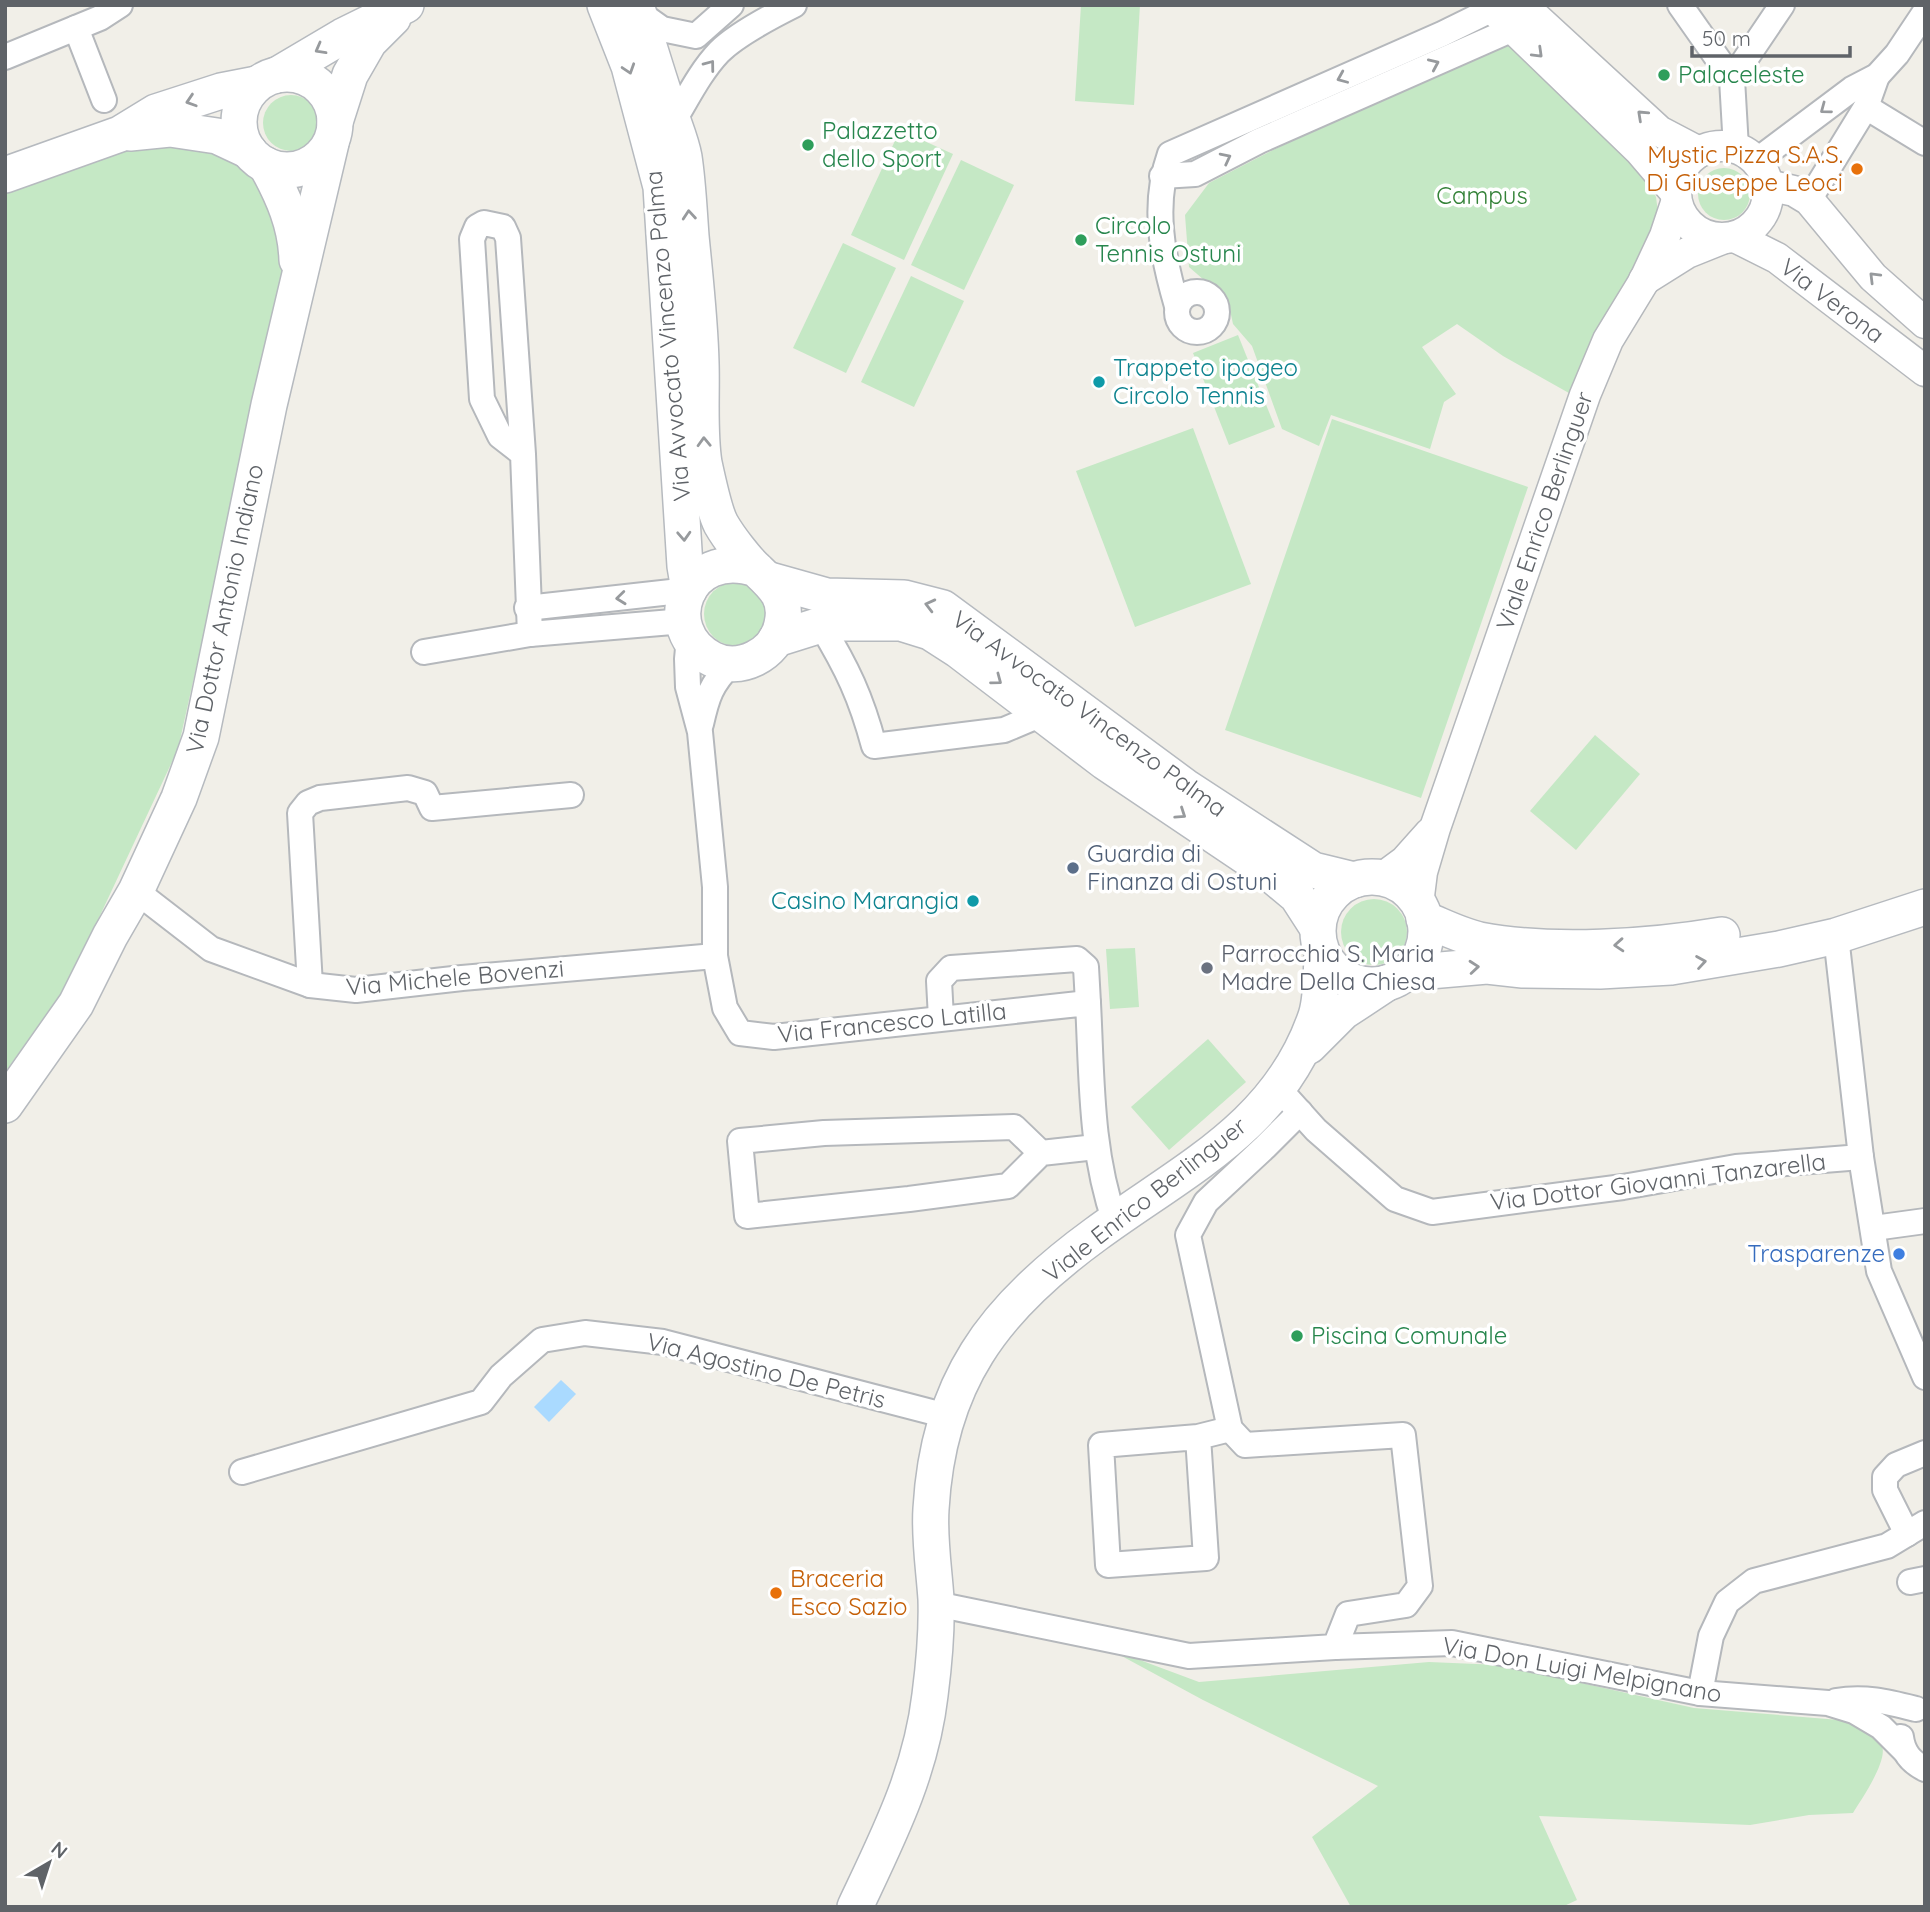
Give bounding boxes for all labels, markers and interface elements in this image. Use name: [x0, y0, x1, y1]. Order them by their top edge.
scale bar: [1692, 14, 1850, 58]
text: 50 m: [1702, 25, 1751, 51]
one-way arrow: [314, 40, 327, 54]
one-way arrow: [1530, 45, 1543, 58]
one-way arrow: [1426, 58, 1439, 72]
place label: Palaceleste: [1678, 59, 1804, 89]
one-way arrow: [701, 60, 714, 72]
one-way arrow: [621, 62, 636, 74]
marker: Palaceleste: [1656, 67, 1672, 83]
one-way arrow: [1336, 69, 1348, 83]
one-way arrow: [186, 92, 198, 107]
one-way arrow: [1820, 101, 1833, 113]
one-way arrow: [1637, 111, 1650, 124]
place label: Palazzetto dello Sport: [822, 115, 942, 173]
marker: Palazzetto dello Sport: [800, 137, 816, 153]
place label: Mystic Pizza S.A.S. Di Giuseppe Leoci: [1646, 139, 1843, 197]
one-way arrow: [1219, 153, 1232, 166]
marker: Mystic Pizza S.A.S. Di Giuseppe Leoci: [1849, 161, 1865, 177]
street label: Via Avvocato Vincenzo Palma: [638, 169, 696, 503]
park label: Campus: [1436, 180, 1528, 210]
one-way arrow: [682, 209, 697, 220]
place label: Circolo Tennis Ostuni: [1095, 210, 1241, 268]
marker: Circolo Tennis Ostuni: [1073, 232, 1089, 248]
street label: Via Verona: [1775, 251, 1891, 349]
one-way arrow: [1870, 273, 1883, 286]
place label: Trappeto ipogeo Circolo Tennis: [1113, 352, 1298, 410]
marker: Trappeto ipogeo Circolo Tennis: [1091, 374, 1107, 390]
street label: Viale Enrico Berlinguer: [1489, 387, 1599, 634]
one-way arrow: [696, 436, 711, 447]
street label: Via Dottor Antonio Indiano: [179, 461, 269, 756]
one-way arrow: [676, 531, 691, 542]
one-way arrow: [615, 591, 627, 606]
one-way arrow: [924, 599, 936, 613]
street label: Via Avvocato Vincenzo Palma: [947, 604, 1233, 823]
one-way arrow: [990, 671, 1002, 684]
one-way arrow: [1173, 805, 1186, 818]
place label: Guardia di Finanza di Ostuni: [1087, 838, 1277, 896]
marker: Guardia di Finanza di Ostuni: [1065, 860, 1081, 876]
place label: Casino Marangia: [771, 885, 959, 915]
marker: Casino Marangia: [965, 893, 981, 909]
one-way arrow: [1614, 937, 1625, 952]
place label: Parrocchia S. Maria Madre Della Chiesa: [1221, 938, 1436, 996]
street label: Via Michele Bovenzi: [345, 953, 565, 1001]
one-way arrow: [1695, 955, 1707, 970]
marker: Parrocchia S. Maria Madre Della Chiesa: [1199, 960, 1215, 976]
one-way arrow: [1469, 960, 1480, 975]
street label: Via Francesco Latilla: [776, 995, 1008, 1049]
street label: Viale Enrico Berlinguer: [1036, 1110, 1252, 1288]
street label: Via Dottor Giovanni Tanzarella: [1488, 1146, 1827, 1216]
place label: Trasparenze: [1747, 1238, 1885, 1268]
marker: Trasparenze: [1891, 1246, 1907, 1262]
place label: Piscina Comunale: [1311, 1320, 1507, 1350]
street label: Via Agostino De Petris: [644, 1326, 889, 1414]
marker: Piscina Comunale: [1289, 1328, 1305, 1344]
place label: Braceria Esco Sazio: [790, 1563, 908, 1621]
marker: Braceria Esco Sazio: [768, 1585, 784, 1601]
street label: Via Don Luigi Melpignano: [1440, 1630, 1724, 1708]
north arrow: [14, 1828, 84, 1898]
text: N: [47, 1836, 73, 1864]

